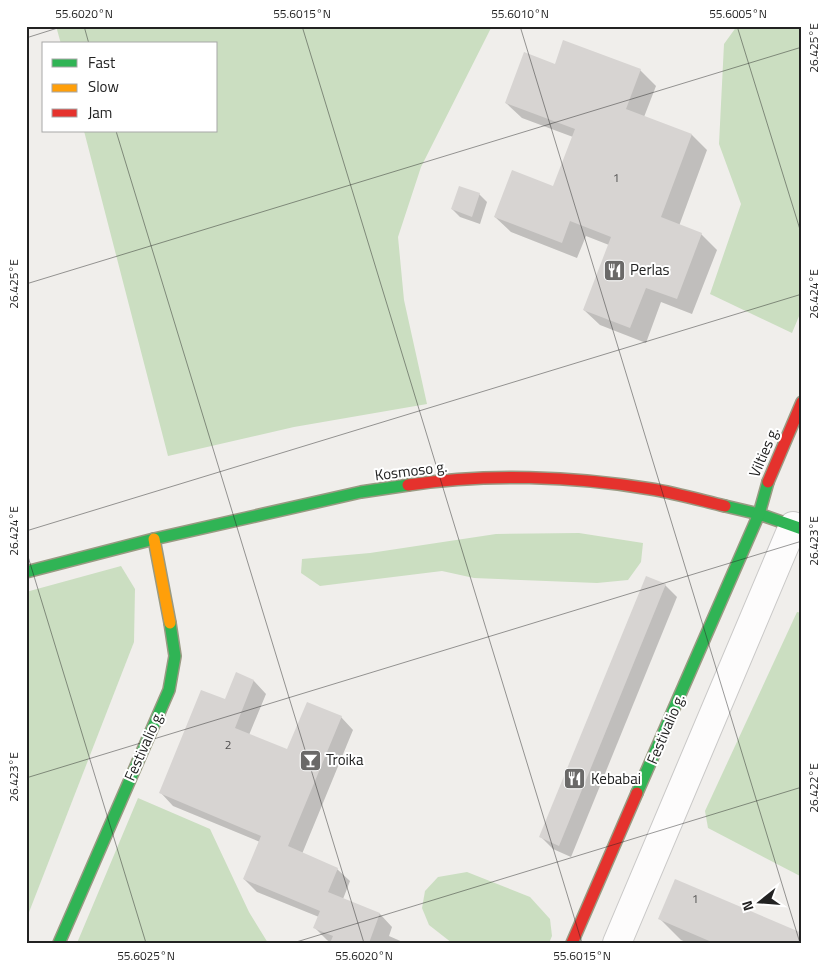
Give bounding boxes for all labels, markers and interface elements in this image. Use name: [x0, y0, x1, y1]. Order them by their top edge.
text: 55.6020°N: [55, 4, 113, 23]
text: 55.6015°N: [273, 4, 331, 23]
text: 55.6010°N: [491, 4, 549, 23]
text: 55.6005°N: [709, 4, 767, 23]
text: 26.425°E: [804, 23, 823, 73]
legend: [42, 42, 218, 132]
text: Fast: [88, 51, 116, 74]
text: Slow: [88, 75, 119, 98]
text: Jam: [88, 101, 112, 124]
house number: 1: [613, 168, 619, 187]
restaurant icon: Perlas: [602, 258, 626, 282]
place label: Perlas: [630, 258, 670, 281]
text: 26.425°E: [4, 259, 23, 309]
text: 26.424°E: [804, 269, 823, 319]
street label: Vilties g.: [743, 423, 784, 481]
street label: Kosmoso g.: [373, 455, 448, 486]
text: 26.424°E: [4, 506, 23, 556]
text: 26.423°E: [804, 516, 823, 566]
street label: Festivalio g.: [640, 690, 691, 767]
street label: Festivalio g.: [118, 707, 169, 784]
house number: 2: [225, 735, 231, 754]
bar icon: Troika: [298, 748, 322, 772]
place label: Troika: [326, 748, 364, 771]
text: 26.423°E: [4, 752, 23, 802]
text: 26.422°E: [804, 763, 823, 813]
restaurant icon: Kebabai: [563, 767, 587, 791]
place label: Kebabai: [591, 767, 641, 790]
north arrow: [736, 876, 786, 926]
house number: 1: [692, 889, 698, 908]
text: N: [736, 898, 759, 914]
text: 55.6025°N: [117, 946, 175, 965]
text: 55.6020°N: [335, 946, 393, 965]
text: 55.6015°N: [553, 946, 611, 965]

